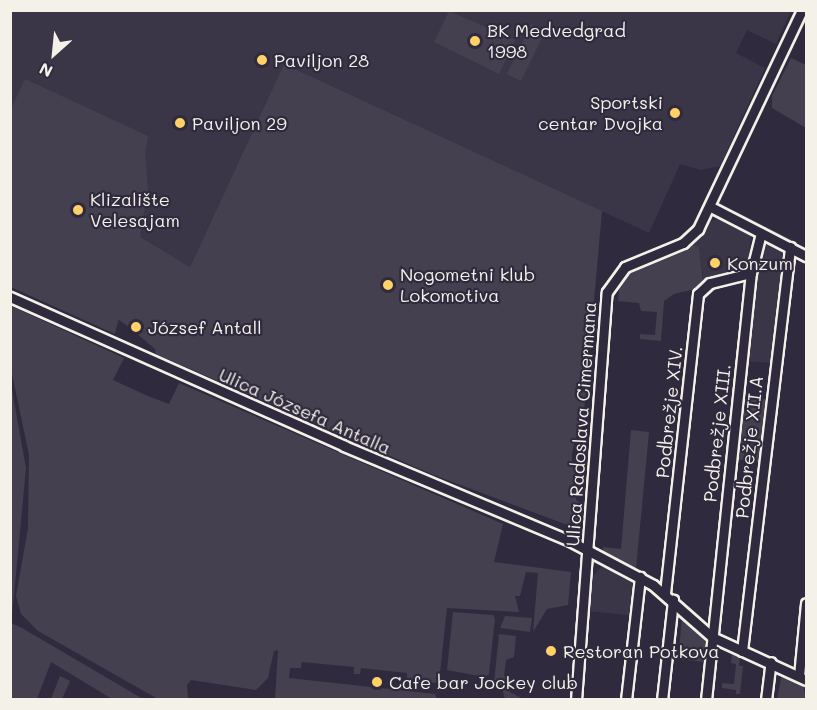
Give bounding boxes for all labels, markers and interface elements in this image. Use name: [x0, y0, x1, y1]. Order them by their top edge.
place label: BK Medvedgrad 1998: [487, 20, 626, 63]
north arrow: [24, 24, 84, 84]
marker: BK Medvedgrad 1998: [468, 34, 482, 48]
place label: Paviljon 28: [274, 49, 369, 71]
marker: Paviljon 28: [255, 53, 269, 67]
text: N: [35, 58, 56, 83]
place label: Sportski centar Dvojka: [538, 92, 663, 134]
marker: Sportski centar Dvojka: [668, 106, 682, 120]
place label: Paviljon 29: [192, 112, 287, 134]
marker: Paviljon 29: [173, 116, 187, 130]
place label: Klizalište Velesajam: [90, 189, 180, 232]
marker: Klizalište Velesajam: [71, 203, 85, 217]
place label: Konzum: [727, 252, 793, 274]
marker: Konzum: [708, 256, 722, 270]
place label: Nogometni klub Lokomotiva: [400, 264, 535, 306]
marker: Nogometni klub Lokomotiva: [381, 278, 395, 292]
street label: Ulica Radoslava Cimermana: [562, 301, 600, 547]
place label: József Antall: [148, 316, 262, 338]
marker: József Antall: [129, 320, 143, 334]
street label: Podbrežje XIV.: [651, 345, 687, 479]
street label: Ulica Józsefa Antalla: [216, 363, 394, 459]
street label: Podbrežje XIII.: [699, 363, 735, 503]
street label: Podbrežje XII.A: [731, 375, 767, 519]
place label: Restoran Potkova: [563, 640, 720, 662]
marker: Restoran Potkova: [544, 644, 558, 658]
place label: Cafe bar Jockey club: [389, 671, 578, 693]
marker: Cafe bar Jockey club: [370, 675, 384, 689]

